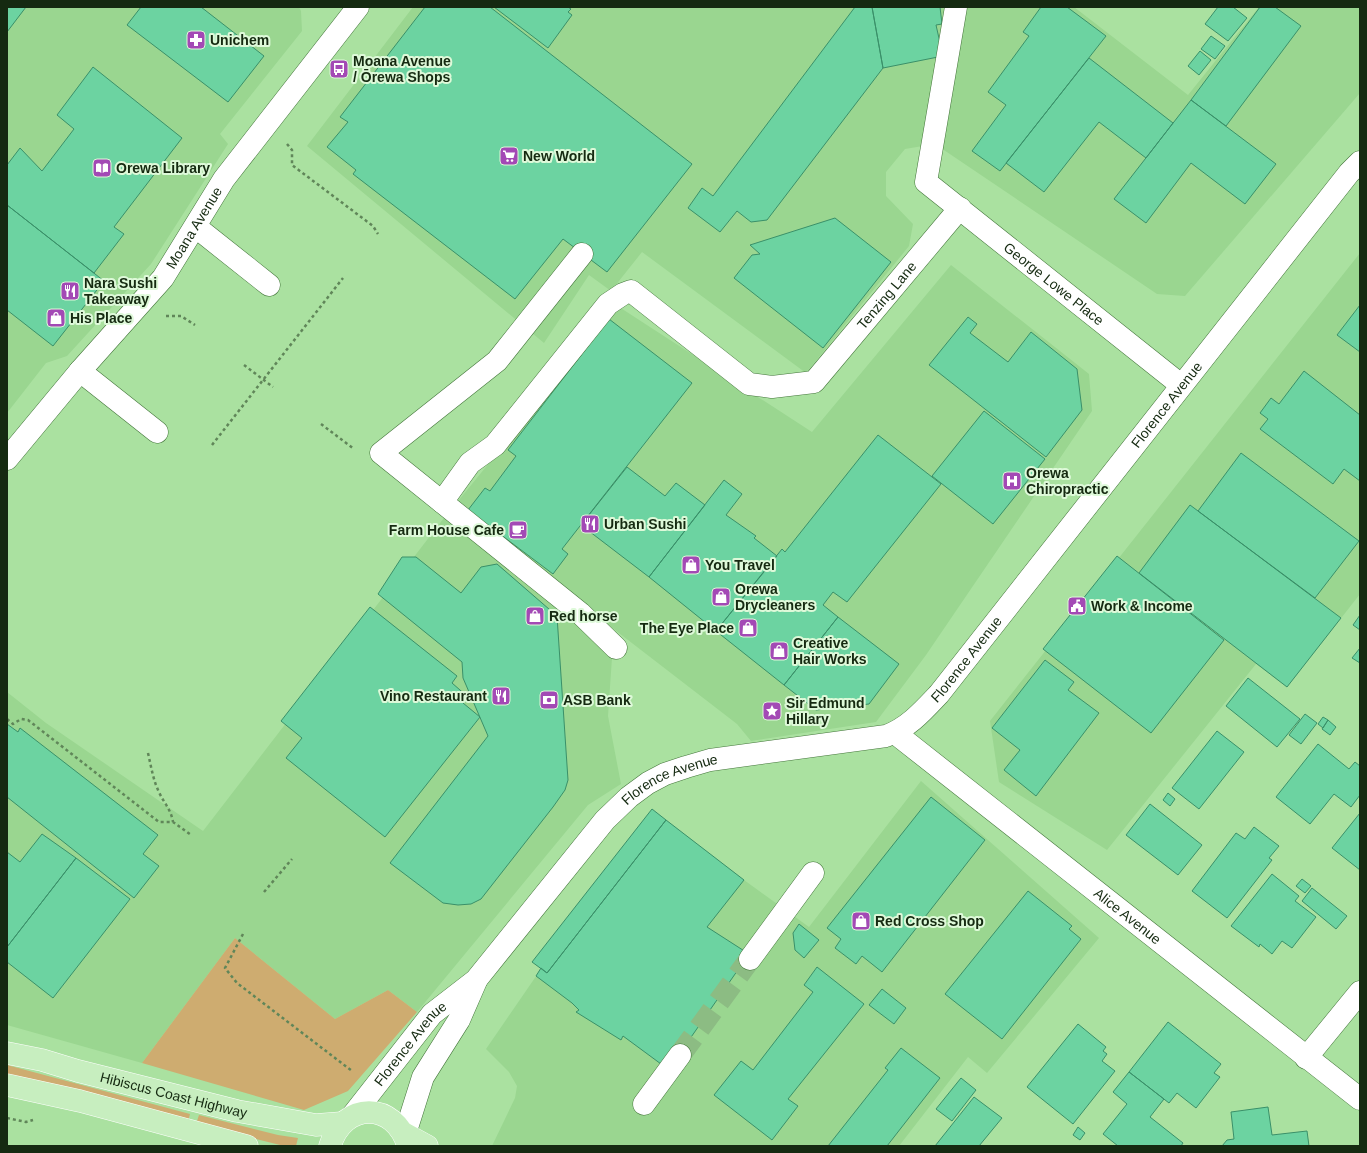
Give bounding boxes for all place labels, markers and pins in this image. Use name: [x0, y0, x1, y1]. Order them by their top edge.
pharmacy icon: Unichem: [185, 29, 207, 51]
place label: Unichem: [210, 32, 269, 48]
place label: Moana Avenue / Ōrewa Shops: [353, 53, 451, 85]
bus stop icon: Moana Avenue / Ōrewa Shops: [328, 58, 350, 80]
supermarket icon: New World: [498, 145, 520, 167]
place label: New World: [523, 148, 595, 164]
library icon: Orewa Library: [91, 157, 113, 179]
place label: Orewa Library: [116, 160, 210, 176]
place label: Nara Sushi Takeaway: [84, 275, 157, 307]
restaurant icon: Nara Sushi Takeaway: [59, 280, 81, 302]
shop icon: His Place: [45, 307, 67, 329]
place label: His Place: [70, 310, 132, 326]
place label: Orewa Chiropractic: [1026, 465, 1109, 497]
hospital icon: Orewa Chiropractic: [1001, 470, 1023, 492]
restaurant icon: Urban Sushi: [579, 513, 601, 535]
place label: Urban Sushi: [604, 516, 686, 532]
cafe icon: Farm House Cafe: [507, 519, 529, 541]
place label: Farm House Cafe: [389, 522, 504, 538]
shop icon: You Travel: [680, 554, 702, 576]
place label: You Travel: [705, 557, 775, 573]
place label: Orewa Drycleaners: [735, 581, 815, 613]
shop icon: Orewa Drycleaners: [710, 586, 732, 608]
public building icon: Work & Income: [1066, 595, 1088, 617]
place label: Work & Income: [1091, 598, 1193, 614]
shop icon: Red horse: [524, 605, 546, 627]
place label: Red horse: [549, 608, 618, 624]
shop icon: The Eye Place: [737, 617, 759, 639]
place label: The Eye Place: [640, 620, 734, 636]
place label: Creative Hair Works: [793, 635, 867, 667]
shop icon: Creative Hair Works: [768, 640, 790, 662]
restaurant icon: Vino Restaurant: [490, 685, 512, 707]
place label: Vino Restaurant: [380, 688, 487, 704]
bank icon: ASB Bank: [538, 689, 560, 711]
place label: ASB Bank: [563, 692, 631, 708]
place label: Sir Edmund Hillary: [786, 695, 865, 727]
place icon: Sir Edmund Hillary: [761, 700, 783, 722]
shop icon: Red Cross Shop: [850, 910, 872, 932]
place label: Red Cross Shop: [875, 913, 984, 929]

